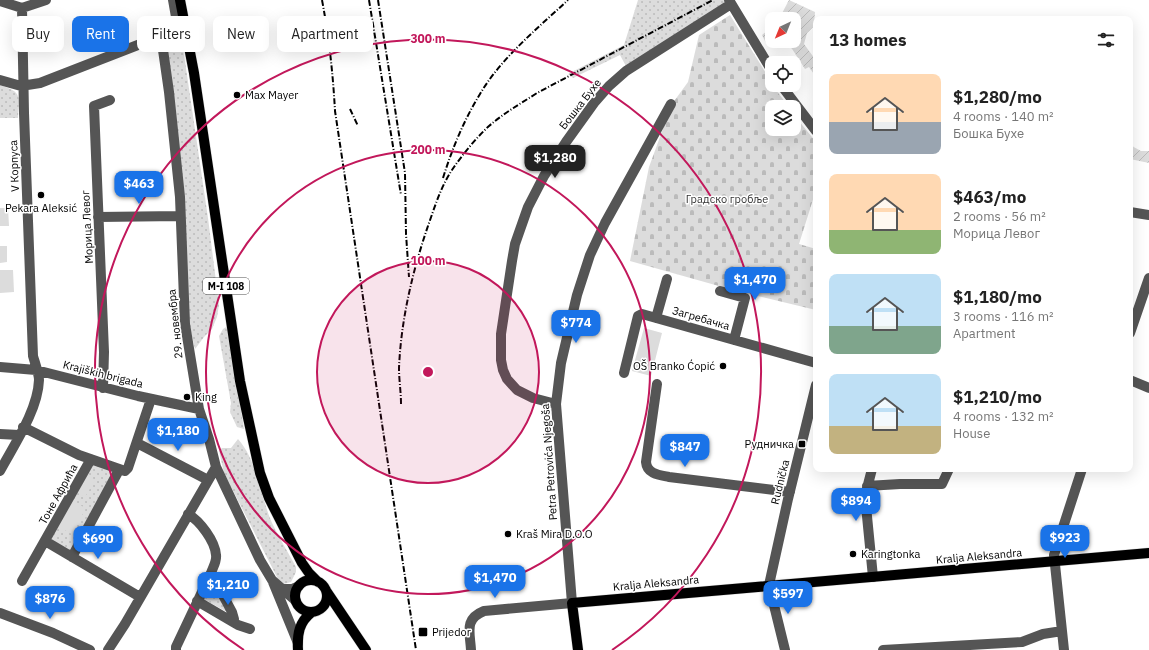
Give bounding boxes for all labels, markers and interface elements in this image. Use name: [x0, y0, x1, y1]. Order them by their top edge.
north arrow: [765, 12, 801, 48]
map controls: [765, 12, 801, 136]
chip: Buy: [12, 16, 64, 52]
chip: Rent: [72, 16, 129, 52]
chip: Filters: [137, 16, 205, 52]
chip: New: [213, 16, 269, 52]
chip: Apartment: [277, 16, 373, 52]
text: 13 homes: [829, 29, 906, 51]
icon: filters: [1095, 29, 1117, 51]
text: 300 m: [410, 31, 446, 46]
button: locate: [765, 56, 801, 92]
street label: Бошка Бухе: [556, 76, 604, 132]
text: $1,280/mo: [953, 86, 1042, 108]
place label: Max Mayer: [245, 88, 298, 102]
marker: Max Mayer: [232, 90, 242, 100]
icon: home: [861, 90, 909, 138]
button: layers: [765, 100, 801, 136]
text: 4 rooms · 140 m²: [953, 108, 1054, 125]
text: Бошка Бухе: [953, 125, 1024, 142]
street label: V Корпуса: [6, 140, 22, 192]
text: 200 m: [410, 142, 446, 157]
pin: $1,280: [522, 145, 588, 179]
text: $1,280: [533, 149, 577, 166]
pin: $463: [115, 171, 163, 205]
text: $463: [123, 175, 155, 192]
text: $463/mo: [953, 186, 1026, 208]
marker: Pekara Aleksić: [36, 190, 46, 200]
street label: Морица Левог: [78, 190, 96, 264]
icon: home: [861, 190, 909, 238]
park label: Градско гробље: [686, 192, 768, 206]
place label: Pekara Aleksić: [5, 201, 77, 215]
text: 2 rooms · 56 m²: [953, 208, 1046, 225]
text: Морица Левог: [953, 225, 1040, 242]
text: 100 m: [410, 253, 446, 268]
pin: $1,470: [722, 267, 788, 301]
text: $1,470: [733, 271, 777, 288]
road number: M-I 108: [203, 278, 249, 294]
text: $1,180/mo: [953, 286, 1042, 308]
street label: 29. новембра: [164, 288, 186, 359]
icon: home: [861, 290, 909, 338]
street label: Загребачка: [671, 303, 732, 333]
text: 3 rooms · 116 m²: [953, 308, 1054, 325]
pin: $774: [552, 310, 600, 344]
text: $774: [560, 314, 592, 331]
text: Apartment: [953, 325, 1016, 342]
street label: Krajiških brigada: [61, 357, 145, 391]
place label: OŠ Branko Ćopić: [633, 359, 715, 373]
marker: OŠ Branko Ćopić: [718, 361, 728, 371]
centre of rings: [421, 365, 435, 379]
text: $1,210/mo: [953, 386, 1042, 408]
place label: King: [195, 390, 217, 404]
icon: home: [861, 390, 909, 438]
marker: King: [182, 392, 192, 402]
street label: Petra Petrovića Njegoša: [538, 403, 560, 521]
text: 4 rooms · 132 m²: [953, 408, 1054, 425]
pin: $1,180: [145, 418, 211, 452]
text: $1,180: [156, 422, 200, 439]
text: House: [953, 425, 990, 442]
pin: $847: [661, 434, 709, 468]
place label: Рудничка: [745, 437, 794, 451]
text: $847: [669, 438, 701, 455]
marker: Рудничка: [797, 439, 807, 449]
street label: Rudnička: [768, 458, 792, 506]
street label: Тоне Афрића: [36, 461, 80, 527]
pin: $894: [832, 488, 880, 522]
text: $894: [840, 492, 872, 509]
pin: $923: [1041, 525, 1089, 559]
pin: $690: [74, 526, 122, 560]
place label: Kraš Mira D.O.O: [516, 527, 593, 541]
marker: Kraš Mira D.O.O: [503, 529, 513, 539]
text: $923: [1049, 529, 1081, 546]
text: $690: [82, 530, 114, 547]
street label: Kralja Aleksandra: [935, 545, 1023, 567]
place label: Karingtonka: [861, 547, 920, 561]
marker: Karingtonka: [848, 549, 858, 559]
pin: $1,470: [462, 565, 528, 599]
text: $1,470: [473, 569, 517, 586]
pin: $1,210: [195, 572, 261, 606]
street label: Kralja Aleksandra: [612, 572, 700, 594]
text: $1,210: [206, 576, 250, 593]
pin: $597: [764, 581, 812, 615]
text: $597: [772, 585, 804, 602]
pin: $876: [26, 586, 74, 620]
text: $876: [34, 590, 66, 607]
place label: Prijedor: [432, 625, 471, 639]
marker: Prijedor: [417, 626, 429, 638]

